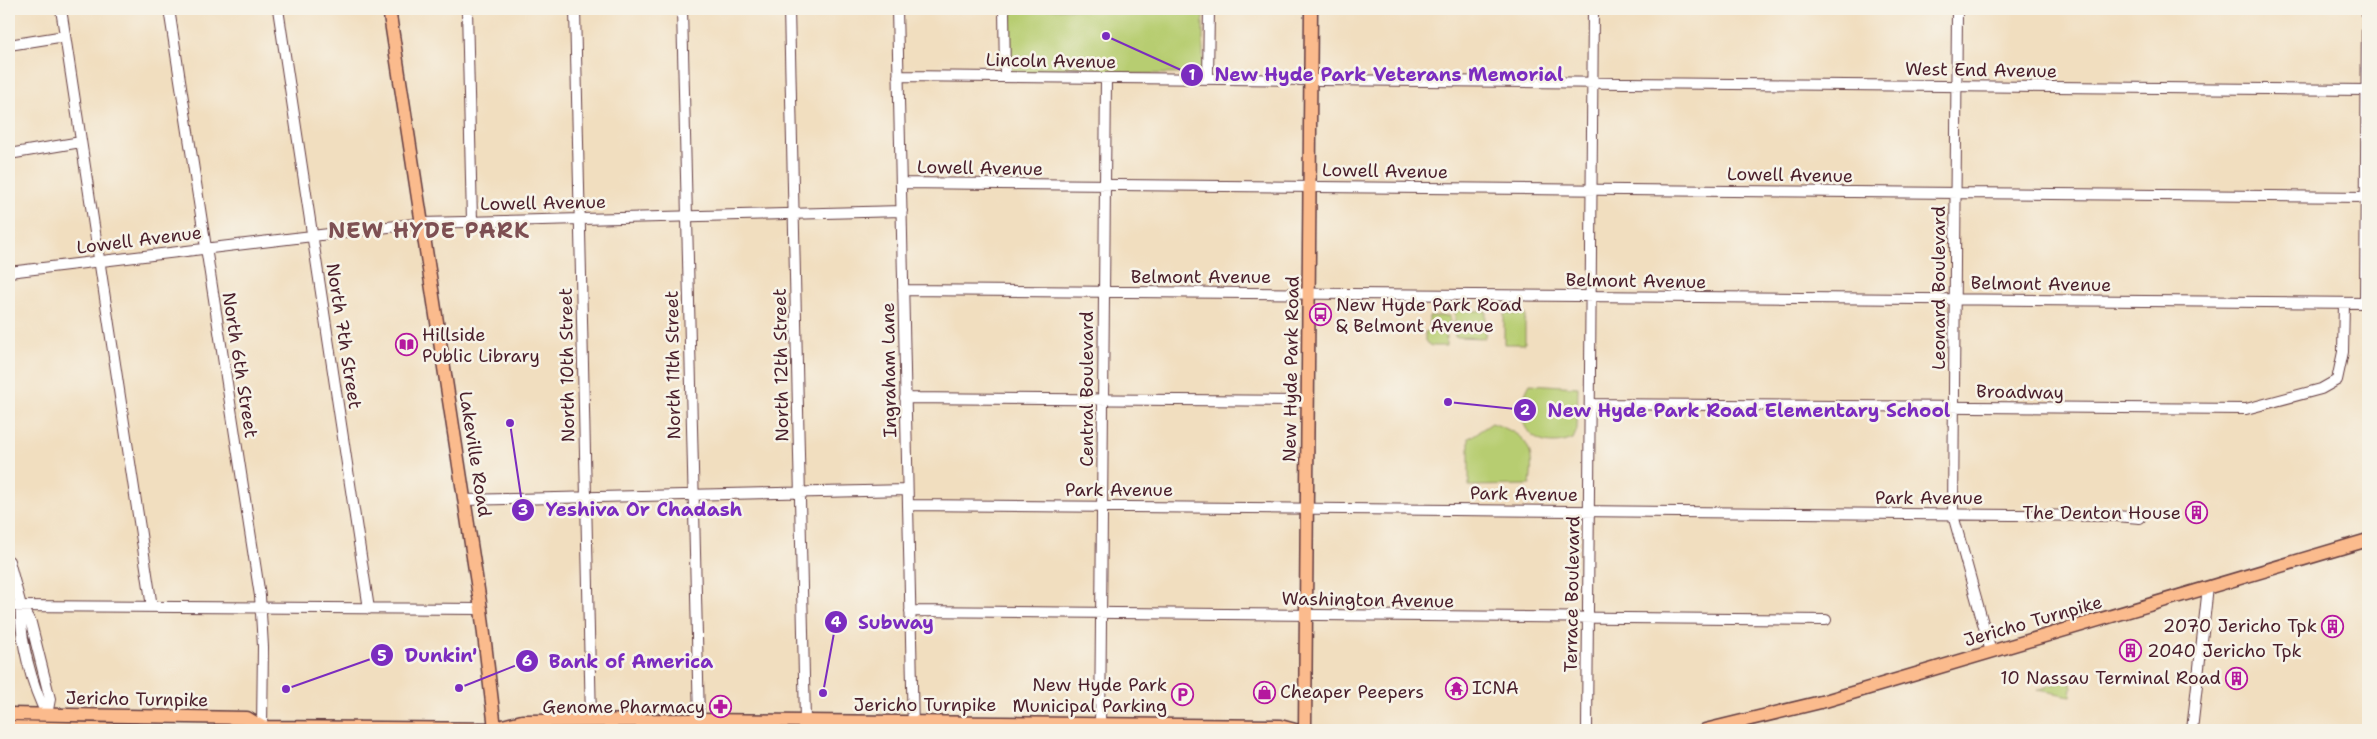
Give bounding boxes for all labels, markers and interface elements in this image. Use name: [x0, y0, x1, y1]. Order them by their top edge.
street label: Lincoln Avenue: [985, 48, 1117, 74]
street label: West End Avenue: [1905, 57, 2057, 83]
callout: New Hyde Park Veterans Memorial: [1179, 58, 1573, 92]
text: New Hyde Park Veterans Memorial: [1214, 62, 1564, 87]
text: 1: [1189, 65, 1196, 85]
street label: Lowell Avenue: [917, 155, 1043, 181]
street label: Lowell Avenue: [1322, 158, 1448, 184]
street label: Lowell Avenue: [1727, 162, 1853, 188]
street label: Lowell Avenue: [480, 190, 606, 216]
street label: Leonard Boulevard: [1927, 206, 1951, 370]
district label: NEW HYDE PARK: [328, 216, 530, 245]
street label: Lowell Avenue: [75, 220, 203, 260]
street label: North 7th Street: [321, 261, 367, 411]
street label: Belmont Avenue: [1131, 265, 1271, 289]
street label: Belmont Avenue: [1566, 268, 1706, 294]
street label: Belmont Avenue: [1971, 271, 2111, 297]
street label: New Hyde Park Road: [1277, 276, 1305, 462]
street label: North 10th Street: [554, 287, 580, 443]
street label: North 12th Street: [768, 288, 794, 442]
street label: North 6th Street: [217, 290, 263, 440]
street label: North 11th Street: [660, 290, 686, 440]
place label: New Hyde Park Road & Belmont Avenue: [1336, 293, 1522, 338]
street label: Ingraham Lane: [876, 302, 902, 438]
bus stop icon: New Hyde Park Road & Belmont Avenue: [1308, 303, 1332, 327]
street label: Central Boulevard: [1075, 311, 1099, 467]
place label: Hillside Public Library: [422, 323, 540, 368]
library icon: Hillside Public Library: [394, 333, 418, 357]
street label: Broadway: [1976, 379, 2064, 405]
street label: Lakeville Road: [453, 389, 497, 519]
callout: New Hyde Park Road Elementary School: [1513, 393, 1960, 427]
text: New Hyde Park Road Elementary School: [1548, 398, 1951, 423]
text: 2: [1520, 400, 1531, 420]
street label: Park Avenue: [1065, 478, 1173, 502]
street label: Park Avenue: [1470, 481, 1578, 507]
street label: Park Avenue: [1875, 486, 1983, 510]
callout: Yeshiva Or Chadash: [511, 493, 752, 527]
text: Yeshiva Or Chadash: [546, 497, 743, 522]
text: 3: [518, 500, 528, 520]
place label: The Denton House: [2023, 501, 2181, 525]
building icon: The Denton House: [2185, 501, 2209, 525]
street label: Terrace Boulevard: [1559, 515, 1585, 673]
street label: Washington Avenue: [1281, 586, 1455, 614]
street label: Jericho Turnpike: [1961, 590, 2105, 652]
callout: Subway: [823, 605, 944, 639]
text: Subway: [858, 610, 934, 635]
text: 4: [831, 612, 842, 632]
place label: 2070 Jericho Tpk: [2163, 614, 2317, 638]
building icon: 2070 Jericho Tpk: [2321, 614, 2345, 638]
callout: Dunkin': [370, 638, 487, 672]
building icon: 2040 Jericho Tpk: [2119, 639, 2143, 663]
place label: 2040 Jericho Tpk: [2147, 639, 2302, 663]
text: Dunkin': [405, 643, 477, 668]
callout: Bank of America: [514, 644, 724, 678]
text: 5: [377, 646, 387, 666]
text: Bank of America: [549, 649, 713, 674]
text: 6: [522, 651, 532, 671]
place label: 10 Nassau Terminal Road: [2000, 666, 2221, 690]
building icon: 10 Nassau Terminal Road: [2225, 666, 2249, 690]
place label: New Hyde Park Municipal Parking: [1013, 673, 1167, 718]
temple icon: ICNA: [1444, 676, 1468, 700]
place label: ICNA: [1472, 676, 1519, 700]
shop icon: Cheaper Peepers: [1252, 680, 1276, 704]
place label: Cheaper Peepers: [1280, 680, 1424, 704]
parking icon: New Hyde Park Municipal Parking: [1171, 683, 1195, 707]
street label: Jericho Turnpike: [65, 686, 209, 712]
street label: Jericho Turnpike: [854, 693, 996, 717]
place label: Genome Pharmacy: [542, 695, 705, 719]
pharmacy icon: Genome Pharmacy: [709, 695, 733, 719]

